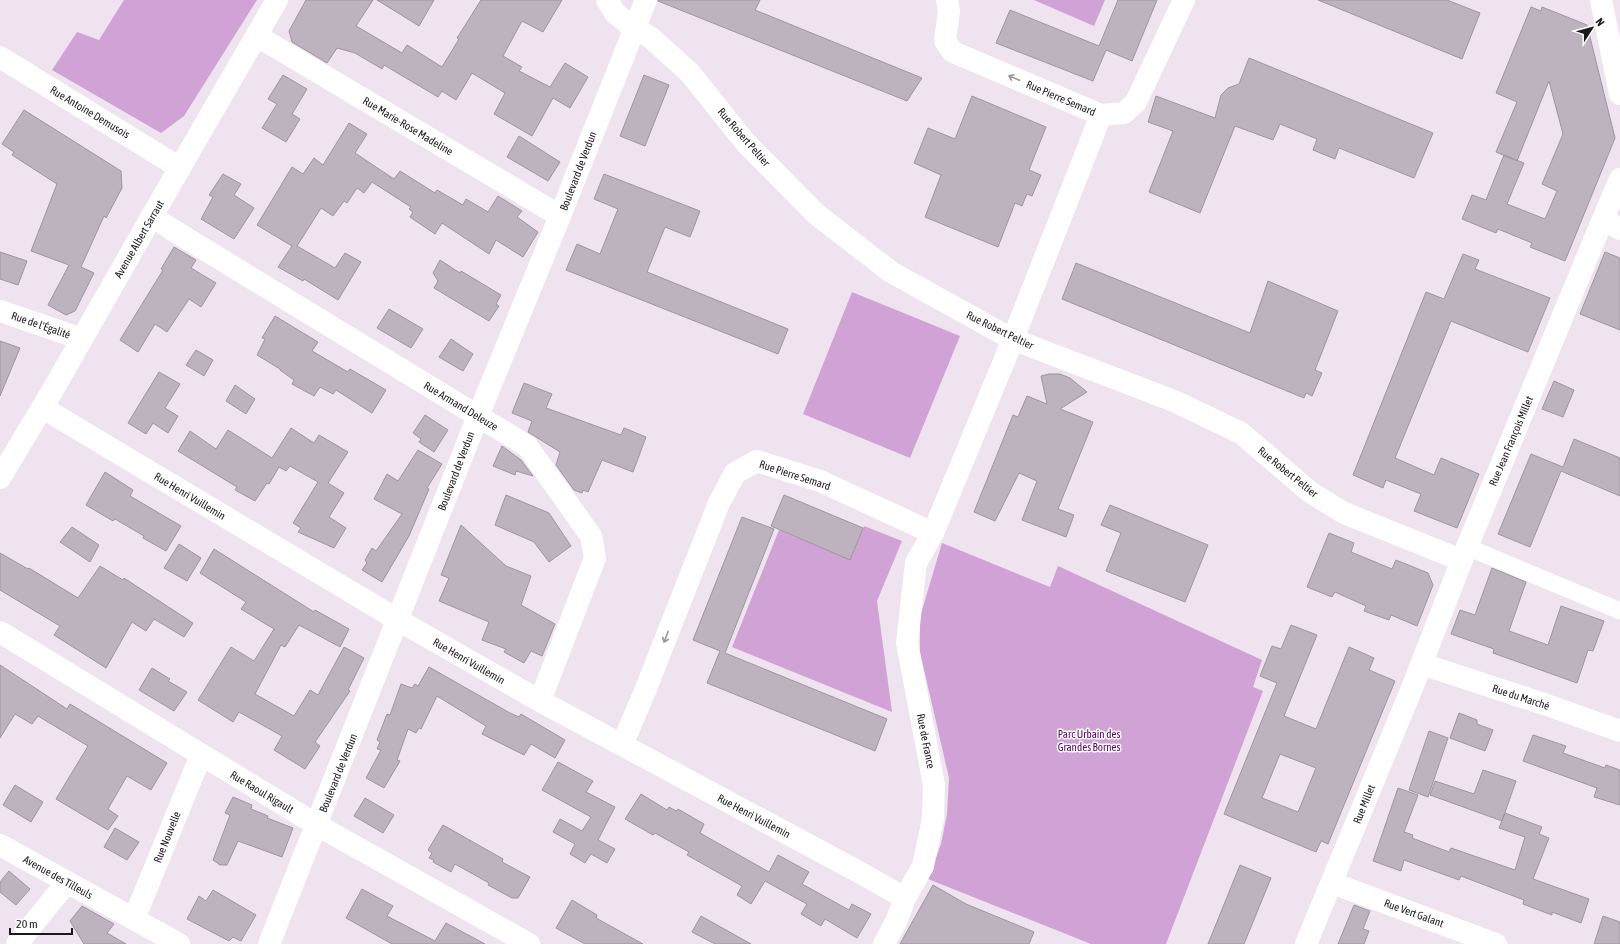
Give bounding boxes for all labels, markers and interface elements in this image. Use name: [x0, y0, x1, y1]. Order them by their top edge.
north arrow: [1572, 8, 1612, 48]
text: N: [1593, 16, 1607, 28]
one-way arrow: [1008, 74, 1020, 81]
street label: Rue Pierre Semard: [1025, 78, 1097, 118]
street label: Rue Antoine Demusois: [48, 84, 132, 141]
street label: Rue Marie-Rose Madeline: [361, 94, 455, 158]
street label: Rue Robert Peltier: [715, 105, 773, 169]
street label: Boulevard de Verdun: [557, 130, 599, 212]
street label: Avenue Albert Sarraut: [112, 198, 166, 280]
street label: Rue de l'Égalité: [10, 309, 72, 341]
street label: Rue Robert Peltier: [965, 309, 1036, 352]
street label: Rue Armand Deleuze: [422, 379, 500, 433]
street label: Rue Jean François Millet: [1487, 394, 1535, 488]
street label: Boulevard de Verdun: [435, 430, 477, 512]
street label: Rue Robert Peltier: [1256, 444, 1321, 500]
street label: Rue Pierre Semard: [758, 458, 832, 492]
street label: Rue Henri Vuillemin: [152, 470, 228, 522]
one-way arrow: [661, 630, 669, 642]
street label: Rue Henri Vuillemin: [431, 636, 507, 686]
street label: Rue du Marché: [1491, 682, 1551, 712]
street label: Rue de France: [915, 712, 937, 770]
park label: Parc Urbain des Grandes Bornes: [1058, 728, 1120, 753]
street label: Boulevard de Verdun: [317, 732, 359, 814]
street label: Rue Raoul Rigault: [228, 768, 296, 816]
street label: Rue Millet: [1351, 783, 1377, 825]
street label: Rue Henri Vuillemin: [715, 792, 793, 840]
street label: Rue Nouvelle: [151, 810, 183, 864]
street label: Avenue des Tilleuls: [21, 853, 95, 901]
street label: Rue Vert Galant: [1383, 897, 1445, 929]
scale bar: [10, 910, 72, 936]
text: 20 m: [16, 917, 38, 931]

